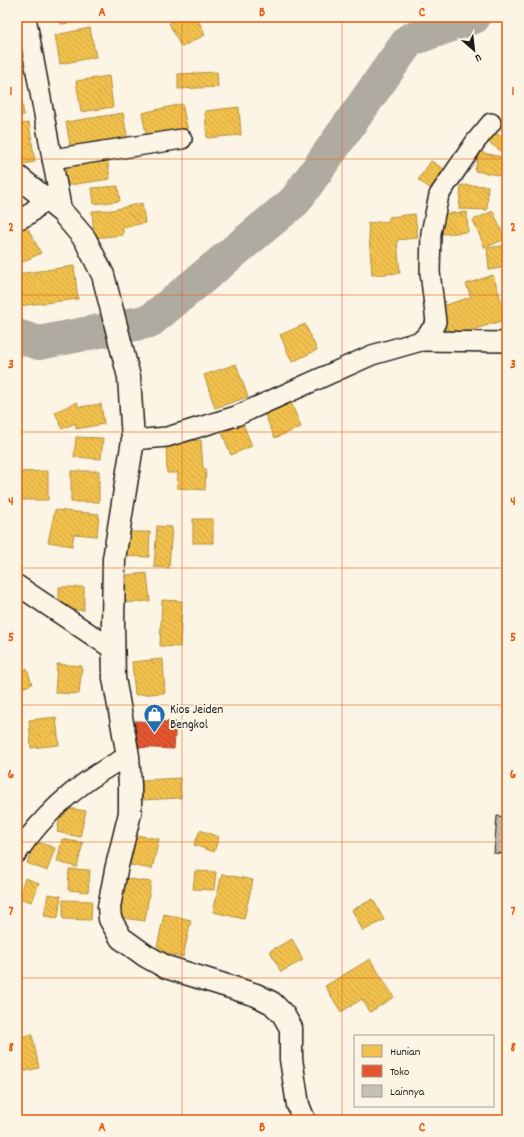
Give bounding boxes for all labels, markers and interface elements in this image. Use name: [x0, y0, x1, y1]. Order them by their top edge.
text: A: [98, 4, 106, 23]
text: B: [259, 4, 265, 23]
text: C: [419, 4, 426, 23]
north arrow: [454, 30, 494, 70]
text: U: [472, 49, 484, 65]
text: 1: [10, 83, 13, 102]
text: 1: [512, 83, 515, 102]
text: 2: [8, 219, 14, 238]
text: 2: [510, 219, 516, 238]
text: 3: [8, 356, 14, 375]
text: 3: [510, 356, 516, 375]
text: 4: [8, 493, 14, 512]
text: 4: [510, 493, 516, 512]
text: 5: [8, 629, 14, 648]
text: 5: [510, 629, 516, 648]
place label: Kios Jeiden Bengkol: [170, 701, 223, 735]
shop icon: Kios Jeiden Bengkol: [142, 702, 168, 735]
text: 6: [8, 766, 15, 785]
text: 6: [510, 766, 517, 785]
text: 7: [9, 903, 14, 922]
text: 7: [511, 903, 516, 922]
legend: [354, 1035, 494, 1107]
text: 8: [8, 1039, 14, 1058]
text: 8: [510, 1039, 516, 1058]
text: Hunian: [390, 1044, 421, 1061]
text: Toko: [390, 1064, 409, 1081]
text: Lainnya: [390, 1084, 425, 1101]
text: A: [98, 1119, 106, 1137]
text: B: [259, 1119, 265, 1137]
text: C: [419, 1119, 426, 1137]

